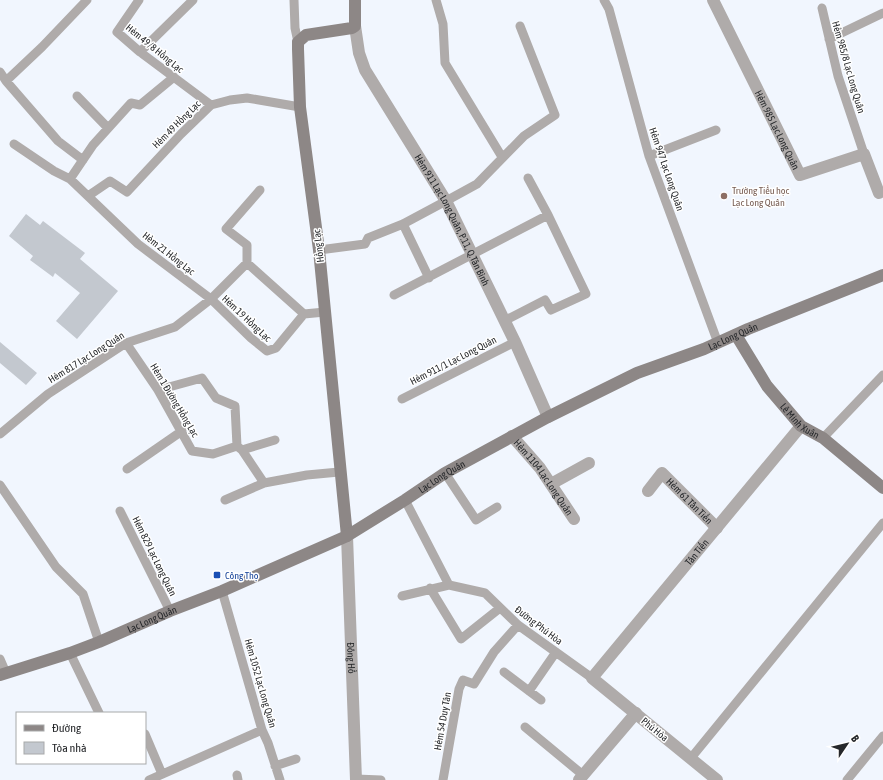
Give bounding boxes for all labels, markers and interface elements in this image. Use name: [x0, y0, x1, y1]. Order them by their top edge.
street label: Hẻm 985/8 Lạc Long Quân: [830, 20, 867, 115]
street label: Hẻm 49/8 Hồng Lạc: [124, 22, 186, 75]
street label: Hẻm 985 Lạc Long Quân: [753, 89, 802, 172]
street label: Hẻm 49 Hồng Lạc: [150, 98, 203, 150]
street label: Hẻm 947 Lạc Long Quân: [647, 126, 686, 212]
street label: Hẻm 911 Lạc Long Quân, P.11, Q.Tân Bình: [412, 152, 492, 288]
place label: Trường Tiểu học Lạc Long Quân: [732, 185, 790, 208]
marker: Trường Tiểu học Lạc Long Quân: [719, 191, 729, 201]
street label: Hồng Lạc: [311, 228, 326, 263]
street label: Hẻm 21 Hồng Lạc: [141, 230, 197, 277]
street label: Hẻm 19 Hồng Lạc: [220, 293, 274, 344]
street label: Lạc Long Quân: [707, 321, 759, 352]
street label: Hẻm 817 Lạc Long Quân: [46, 330, 126, 385]
street label: Hẻm 911/1 Lạc Long Quân: [408, 334, 498, 387]
street label: Hẻm 1 Đường Hồng Lạc: [148, 361, 201, 439]
street label: Lê Minh Xuân: [778, 401, 821, 441]
street label: Hẻm 1104 Lạc Long Quân: [511, 437, 575, 518]
street label: Lạc Long Quân: [416, 458, 467, 495]
street label: Hẻm 61 Tân Tiến: [664, 476, 715, 526]
street label: Hẻm 829 Lạc Long Quân: [130, 515, 179, 598]
street label: Tân Tiến: [683, 537, 711, 568]
marker: Công Thọ: [212, 570, 222, 580]
place label: Công Thọ: [225, 570, 259, 581]
street label: Lạc Long Quân: [126, 604, 178, 635]
street label: Đường Phú Hòa: [513, 604, 565, 647]
street label: Hẻm 1052 Lạc Long Quân: [243, 637, 279, 729]
street label: Đông Hồ: [345, 642, 357, 674]
street label: Hẻm 54 Duy Tân: [432, 691, 453, 751]
legend: [16, 712, 146, 764]
street label: Phú Hòa: [639, 715, 671, 744]
text: Đường: [52, 721, 82, 735]
north arrow: [827, 724, 867, 764]
text: B: [849, 733, 862, 744]
text: Tòa nhà: [52, 741, 87, 755]

